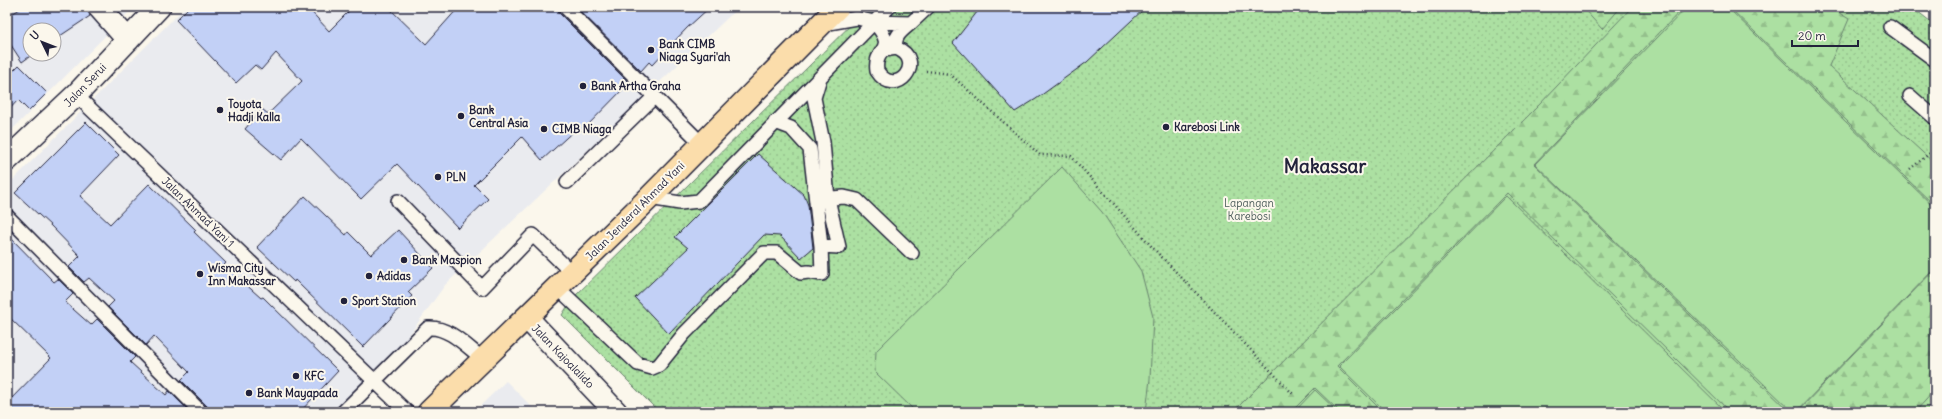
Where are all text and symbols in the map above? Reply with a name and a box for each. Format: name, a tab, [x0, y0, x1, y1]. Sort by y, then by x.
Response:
north arrow	[22, 22, 62, 62]
scale bar	[1792, 22, 1858, 48]
text: U	[27, 28, 42, 43]
text: 20 m	[1798, 28, 1826, 43]
place label: Bank CIMB Niaga Syari'ah	[659, 37, 731, 65]
marker: Bank CIMB Niaga Syari'ah	[646, 45, 656, 55]
street label: Jalan Serui	[61, 60, 109, 110]
place label: Bank Artha Graha	[591, 79, 682, 93]
marker: Bank Artha Graha	[578, 81, 588, 91]
place label: Toyota Hadji Kalla	[228, 97, 281, 124]
place label: Bank Central Asia	[469, 103, 529, 130]
marker: Toyota Hadji Kalla	[215, 105, 225, 115]
marker: Bank Central Asia	[456, 111, 466, 121]
place label: Karebosi Link	[1174, 120, 1240, 134]
place label: CIMB Niaga	[552, 122, 612, 137]
marker: Karebosi Link	[1161, 122, 1171, 132]
marker: CIMB Niaga	[539, 124, 549, 134]
district label: Makassar	[1284, 154, 1366, 178]
street label: Jalan Jenderal Ahmad Yani	[583, 159, 687, 263]
place label: PLN	[446, 170, 466, 184]
marker: PLN	[433, 172, 443, 182]
street label: Jalan Ahmad Yani 1	[159, 174, 237, 250]
park label: Lapangan Karebosi	[1224, 196, 1274, 223]
place label: Bank Maspion	[412, 253, 482, 268]
marker: Bank Maspion	[399, 255, 409, 265]
place label: Wisma City Inn Makassar	[208, 261, 276, 288]
marker: Wisma City Inn Makassar	[195, 269, 205, 279]
place label: Adidas	[377, 269, 411, 283]
marker: Adidas	[364, 271, 374, 281]
place label: Sport Station	[352, 294, 417, 309]
marker: Sport Station	[339, 296, 349, 306]
street label: Jalan Kajoalalido	[529, 321, 597, 391]
place label: KFC	[304, 369, 325, 383]
marker: KFC	[291, 371, 301, 381]
place label: Bank Mayapada	[257, 386, 339, 401]
marker: Bank Mayapada	[244, 388, 254, 398]

